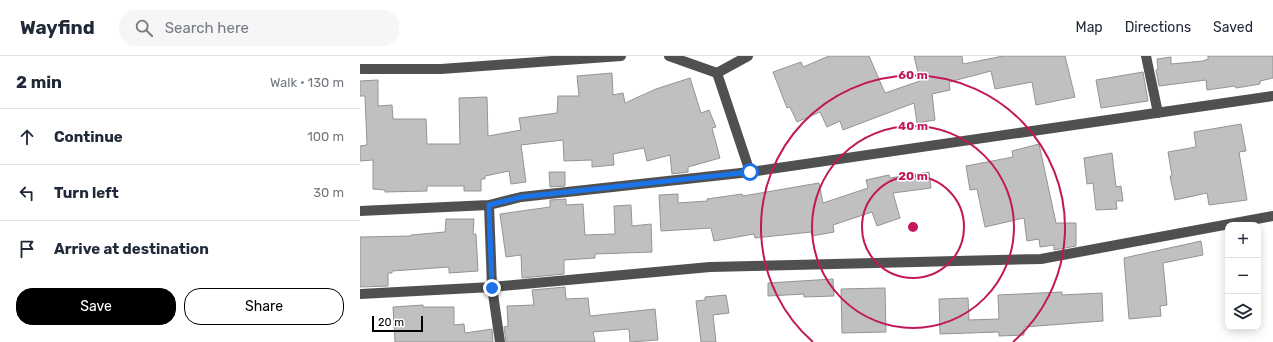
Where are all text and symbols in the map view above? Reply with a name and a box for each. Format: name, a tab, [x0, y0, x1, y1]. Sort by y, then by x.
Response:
search box	[119, 10, 399, 46]
text: Wayfind	[20, 16, 95, 39]
icon: search	[133, 17, 155, 39]
text: Search here	[165, 19, 249, 37]
text: Map	[1076, 19, 1103, 36]
text: Directions	[1125, 19, 1191, 36]
text: Saved	[1213, 19, 1253, 36]
text: 60 m	[898, 68, 928, 82]
text: 2 min	[16, 72, 62, 92]
text: Walk · 130 m	[270, 75, 344, 90]
text: 40 m	[898, 119, 928, 133]
icon: ahead	[16, 126, 38, 148]
text: Continue	[54, 128, 123, 146]
text: 100 m	[307, 129, 344, 144]
route start	[741, 163, 759, 181]
text: 20 m	[898, 169, 928, 183]
icon: left	[16, 182, 38, 204]
text: Turn left	[54, 184, 119, 202]
text: 30 m	[313, 185, 344, 200]
centre of rings	[906, 220, 920, 234]
map controls	[1225, 222, 1261, 330]
button: +	[1225, 222, 1261, 258]
icon: arrive	[16, 238, 38, 260]
text: Arrive at destination	[54, 240, 209, 258]
button: −	[1225, 258, 1261, 294]
route end	[483, 279, 501, 297]
button: Save	[16, 288, 176, 325]
button: Share	[184, 288, 344, 325]
button: layers	[1225, 294, 1261, 330]
scale bar	[372, 314, 423, 333]
text: 20 m	[378, 316, 404, 329]

